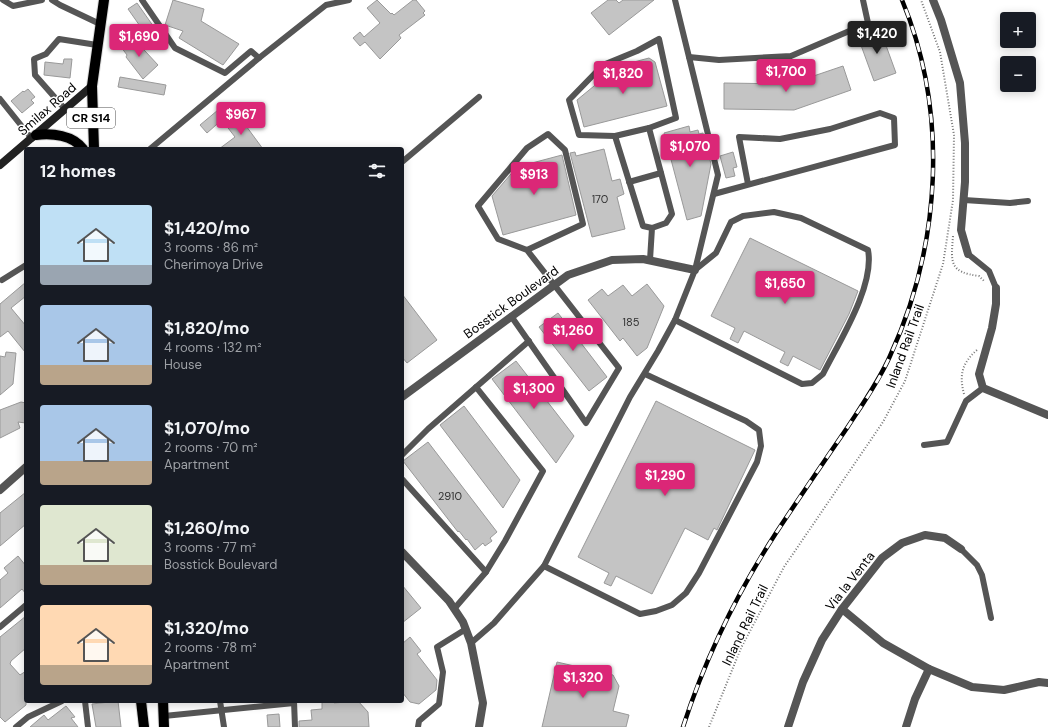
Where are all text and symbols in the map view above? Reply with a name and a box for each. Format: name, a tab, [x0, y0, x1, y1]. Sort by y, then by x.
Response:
map controls	[1000, 12, 1036, 92]
button: +	[1000, 12, 1036, 48]
pin: $1,420	[844, 21, 910, 55]
pin: $1,690	[106, 24, 172, 58]
text: $1,420	[857, 25, 897, 42]
text: $1,690	[118, 28, 160, 45]
button: −	[1000, 56, 1036, 92]
pin: $1,700	[753, 59, 819, 93]
pin: $1,820	[590, 61, 656, 95]
text: $1,700	[766, 63, 807, 80]
text: $1,820	[603, 65, 643, 82]
street label: Smilax Road	[14, 79, 80, 139]
pin: $967	[217, 102, 265, 136]
text: $967	[225, 106, 257, 123]
road number: CR S14	[67, 108, 115, 128]
pin: $1,070	[657, 134, 723, 168]
text: $1,070	[670, 138, 710, 155]
text: 12 homes	[40, 160, 116, 182]
icon: filters	[366, 160, 388, 182]
pin: $913	[510, 162, 558, 196]
text: $913	[520, 166, 548, 183]
house number: 170	[592, 192, 608, 206]
text: $1,420/mo	[164, 217, 250, 239]
icon: home	[72, 221, 120, 269]
text: 3 rooms · 86 m²	[164, 239, 258, 256]
text: Cherimoya Drive	[164, 256, 263, 273]
street label: Bosstick Boulevard	[460, 262, 562, 342]
pin: $1,650	[752, 271, 818, 305]
text: $1,650	[764, 275, 806, 292]
street label: Inland Rail Trail	[882, 302, 928, 390]
house number: 185	[623, 315, 640, 329]
text: $1,820/mo	[164, 317, 250, 339]
pin: $1,260	[540, 318, 606, 352]
icon: home	[72, 321, 120, 369]
text: $1,260	[553, 322, 593, 339]
text: 4 rooms · 132 m²	[164, 339, 262, 356]
text: House	[164, 356, 202, 373]
pin: $1,300	[501, 376, 567, 410]
text: $1,300	[513, 380, 555, 397]
text: $1,070/mo	[164, 417, 250, 439]
icon: home	[72, 421, 120, 469]
text: 2 rooms · 70 m²	[164, 439, 258, 456]
text: Apartment	[164, 456, 229, 473]
pin: $1,290	[632, 463, 698, 497]
text: $1,290	[645, 467, 685, 484]
house number: 2910	[438, 489, 462, 503]
text: $1,260/mo	[164, 517, 250, 539]
icon: home	[72, 521, 120, 569]
text: 3 rooms · 77 m²	[164, 539, 256, 556]
street label: Via la Venta	[822, 548, 878, 614]
text: Bosstick Boulevard	[164, 556, 277, 573]
street label: Inland Rail Trail	[718, 582, 772, 668]
text: $1,320/mo	[164, 617, 249, 639]
icon: home	[72, 621, 120, 669]
text: 2 rooms · 78 m²	[164, 639, 256, 656]
text: Apartment	[164, 656, 229, 673]
pin: $1,320	[550, 665, 616, 699]
text: $1,320	[563, 669, 603, 686]

